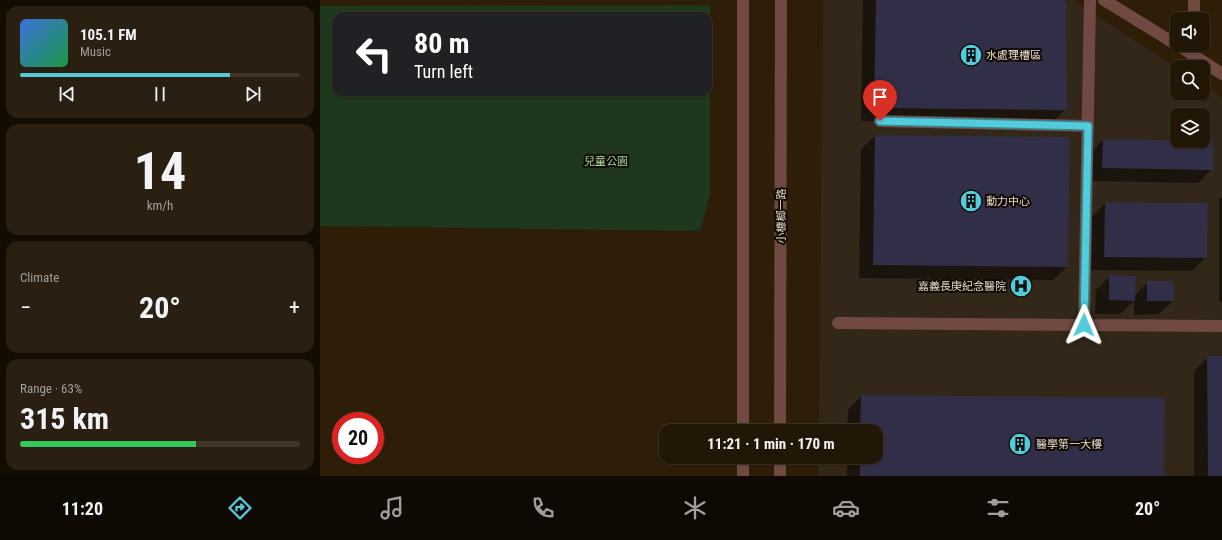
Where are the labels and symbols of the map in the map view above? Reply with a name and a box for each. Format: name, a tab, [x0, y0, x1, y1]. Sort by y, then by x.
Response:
building icon: 水處理槽區	[958, 42, 984, 68]
place label: 水處理槽區	[986, 49, 1041, 62]
pin	[863, 80, 897, 121]
park label: 兒童公園	[584, 155, 628, 168]
building icon: 動力中心	[958, 188, 984, 214]
street label: 小槺榔一路	[775, 189, 788, 244]
place label: 動力中心	[986, 195, 1030, 208]
hospital icon: 嘉義長庚紀念醫院	[1008, 273, 1034, 299]
place label: 嘉義長庚紀念醫院	[918, 280, 1006, 293]
position arrow	[1063, 304, 1105, 346]
speed limit sign: 20	[332, 412, 384, 464]
building icon: 醫學第一大樓	[1007, 431, 1033, 457]
place label: 醫學第一大樓	[1036, 438, 1102, 451]

